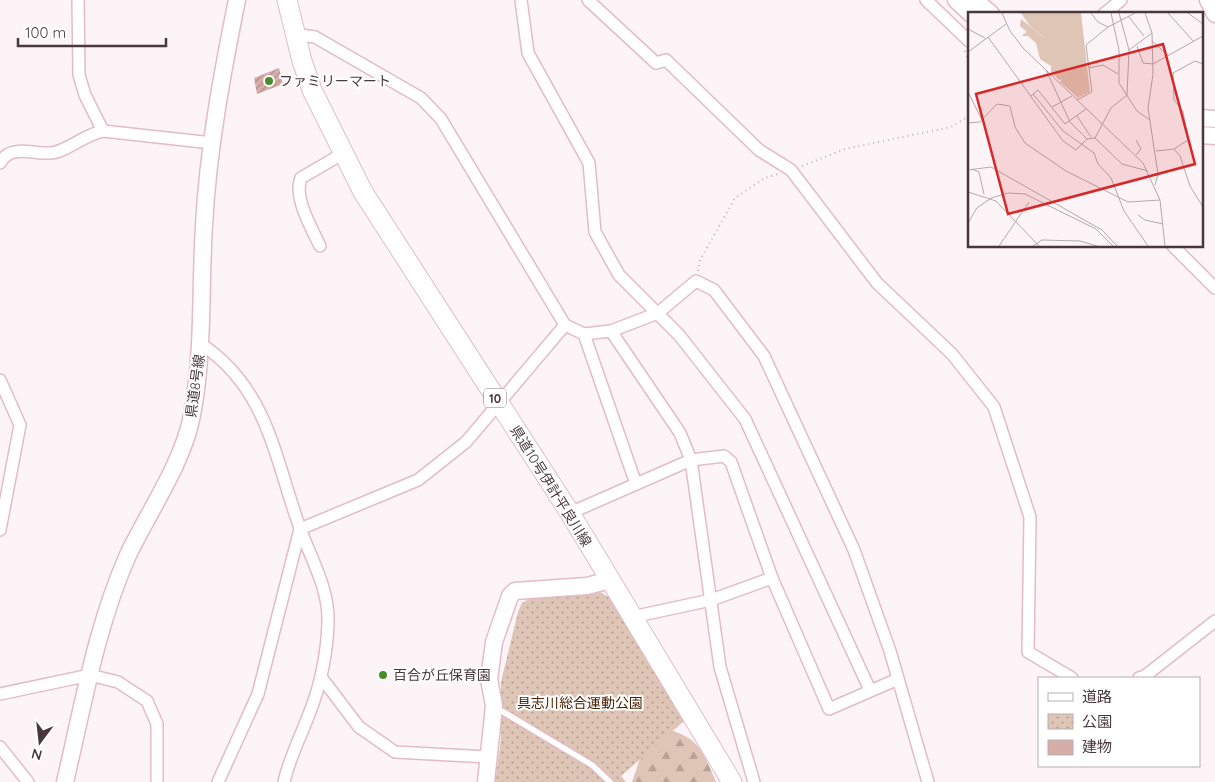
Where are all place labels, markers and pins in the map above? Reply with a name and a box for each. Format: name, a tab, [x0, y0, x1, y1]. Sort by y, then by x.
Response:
place label: ファミリーマート	[279, 72, 391, 90]
marker: ファミリーマート	[263, 75, 275, 87]
place label: 百合が丘保育園	[393, 666, 491, 684]
marker: 百合が丘保育園	[377, 669, 389, 681]

